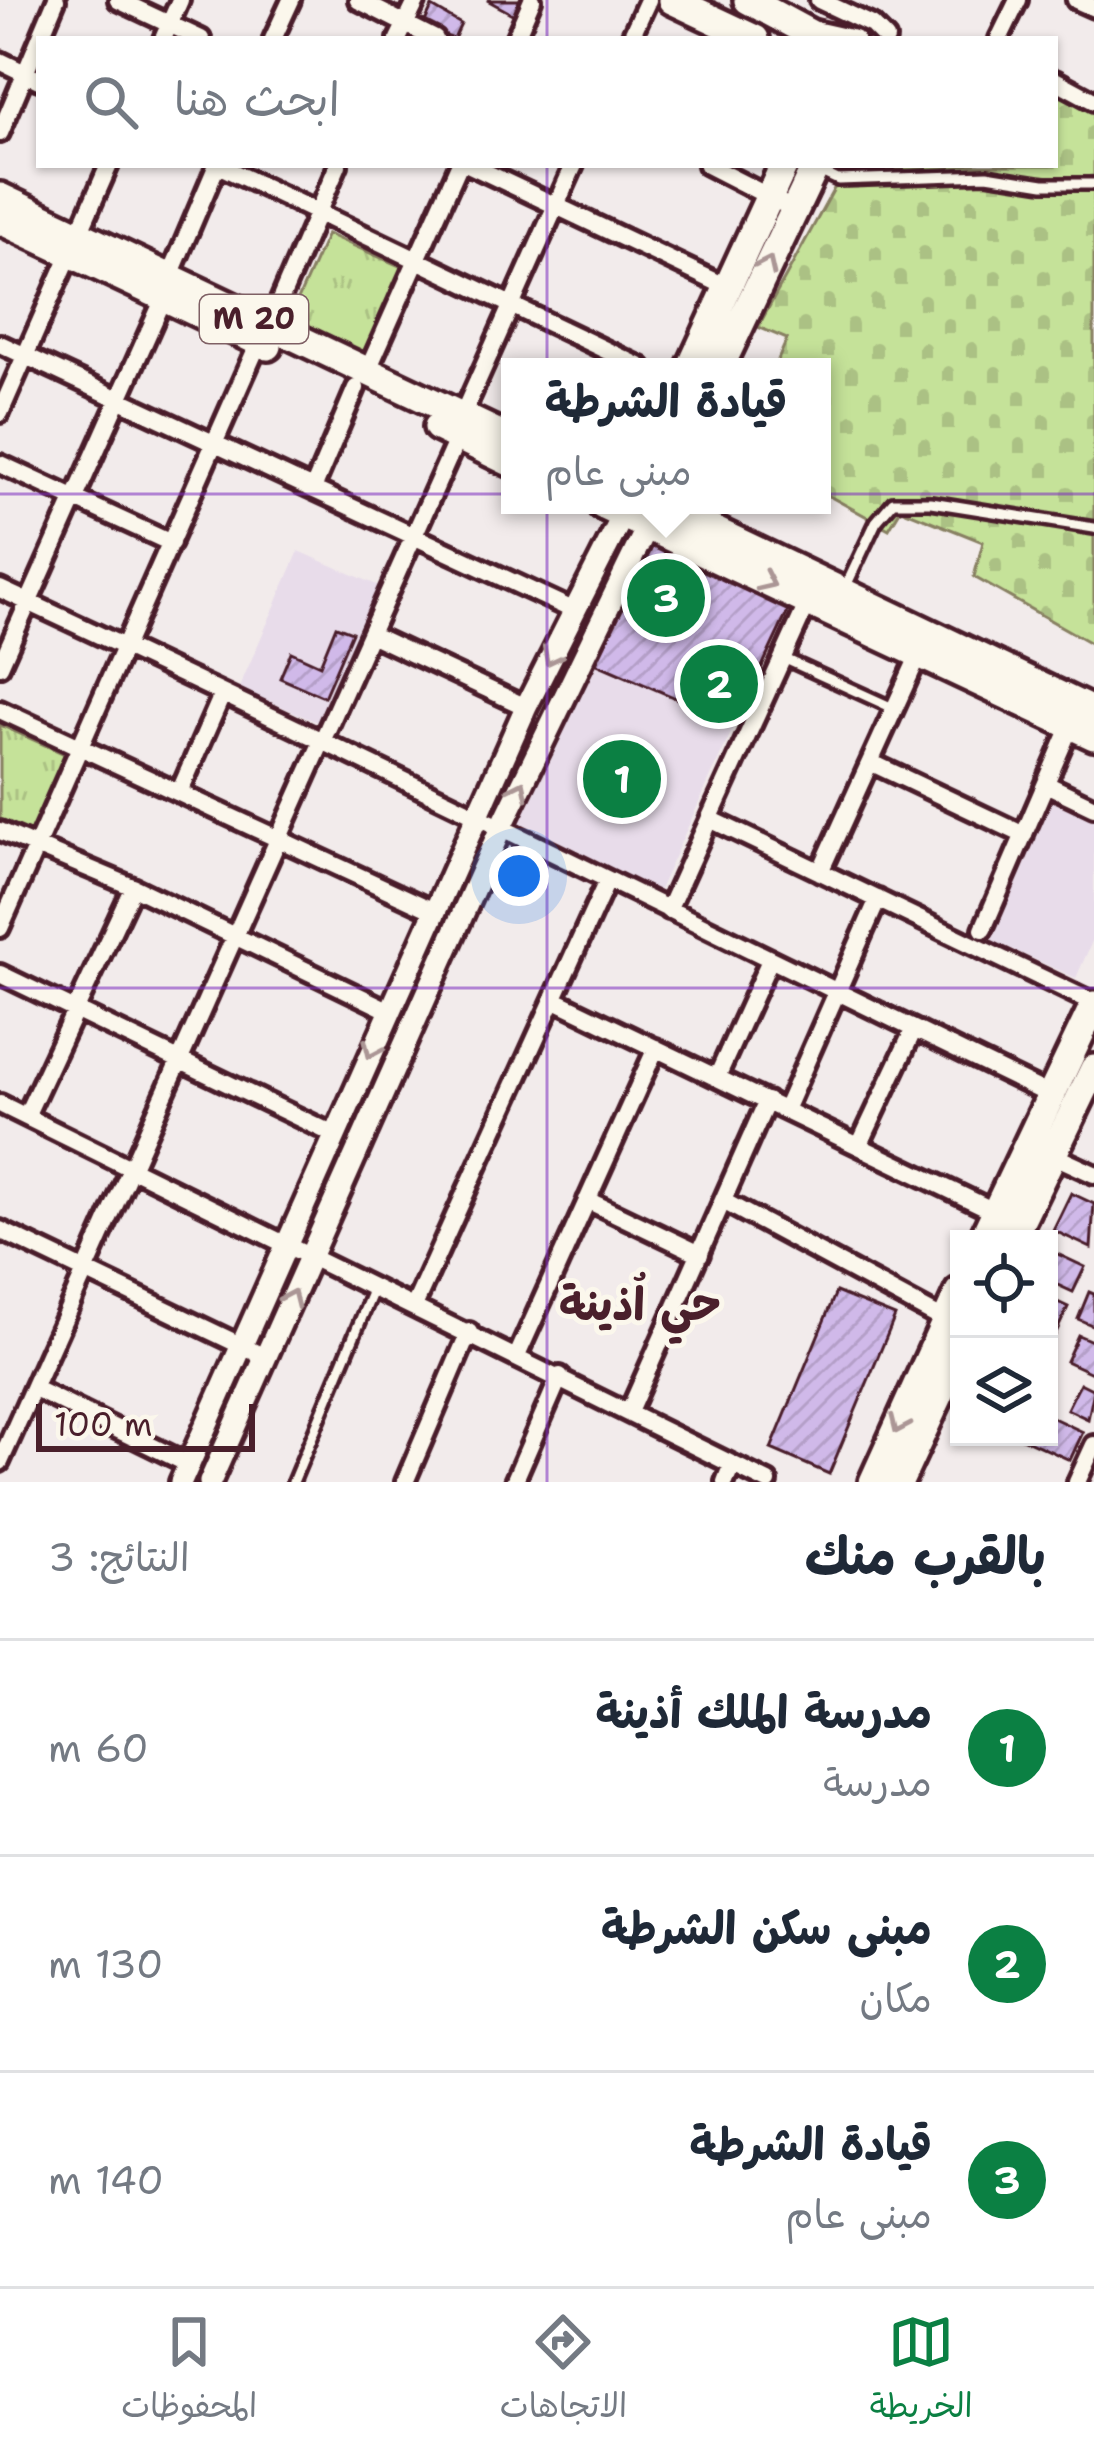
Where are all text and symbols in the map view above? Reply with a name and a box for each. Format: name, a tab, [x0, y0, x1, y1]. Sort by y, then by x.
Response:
search box	[36, 36, 1058, 168]
icon: search	[78, 69, 144, 135]
text: ابحث هنا	[174, 69, 340, 129]
one-way arrow	[753, 256, 776, 277]
road number: M 20	[200, 295, 308, 343]
popup	[501, 358, 831, 514]
text: قيادة الشرطة	[545, 371, 787, 431]
text: مبنى عام	[545, 445, 692, 497]
pin: 3	[627, 553, 705, 643]
one-way arrow	[755, 568, 776, 591]
pin: 2	[680, 639, 758, 729]
one-way arrow	[542, 645, 566, 666]
pin: 1	[583, 734, 661, 824]
one-way arrow	[505, 780, 529, 801]
your location	[489, 846, 549, 906]
one-way arrow	[363, 1038, 387, 1059]
map controls	[950, 1230, 1058, 1446]
button: locate	[950, 1230, 1058, 1338]
district label: حي اُذينة	[559, 1271, 721, 1345]
one-way arrow	[277, 1289, 301, 1310]
button: layers	[950, 1338, 1058, 1446]
scale bar	[36, 1398, 255, 1451]
text: 100 m	[54, 1402, 153, 1447]
one-way arrow	[889, 1413, 913, 1435]
text: بالقرب منك	[805, 1522, 1046, 1590]
text: النتائج: 3	[48, 1531, 190, 1583]
text: مدرسة الملك أذينة	[596, 1682, 932, 1742]
text: 60 m	[48, 1722, 149, 1774]
text: 1	[998, 1722, 1016, 1774]
text: مدرسة	[823, 1756, 932, 1808]
text: مبنى سكن الشرطة	[601, 1898, 932, 1958]
text: 130 m	[48, 1938, 163, 1990]
text: 2	[993, 1938, 1021, 1990]
text: مكان	[860, 1972, 932, 2024]
text: قيادة الشرطة	[689, 2114, 932, 2174]
text: 140 m	[48, 2154, 164, 2206]
text: 3	[993, 2154, 1021, 2206]
text: مبنى عام	[785, 2188, 932, 2240]
tab: المحفوظات	[121, 2309, 257, 2435]
tab: الاتجاهات	[500, 2309, 627, 2435]
tab: الخريطة	[870, 2309, 973, 2435]

